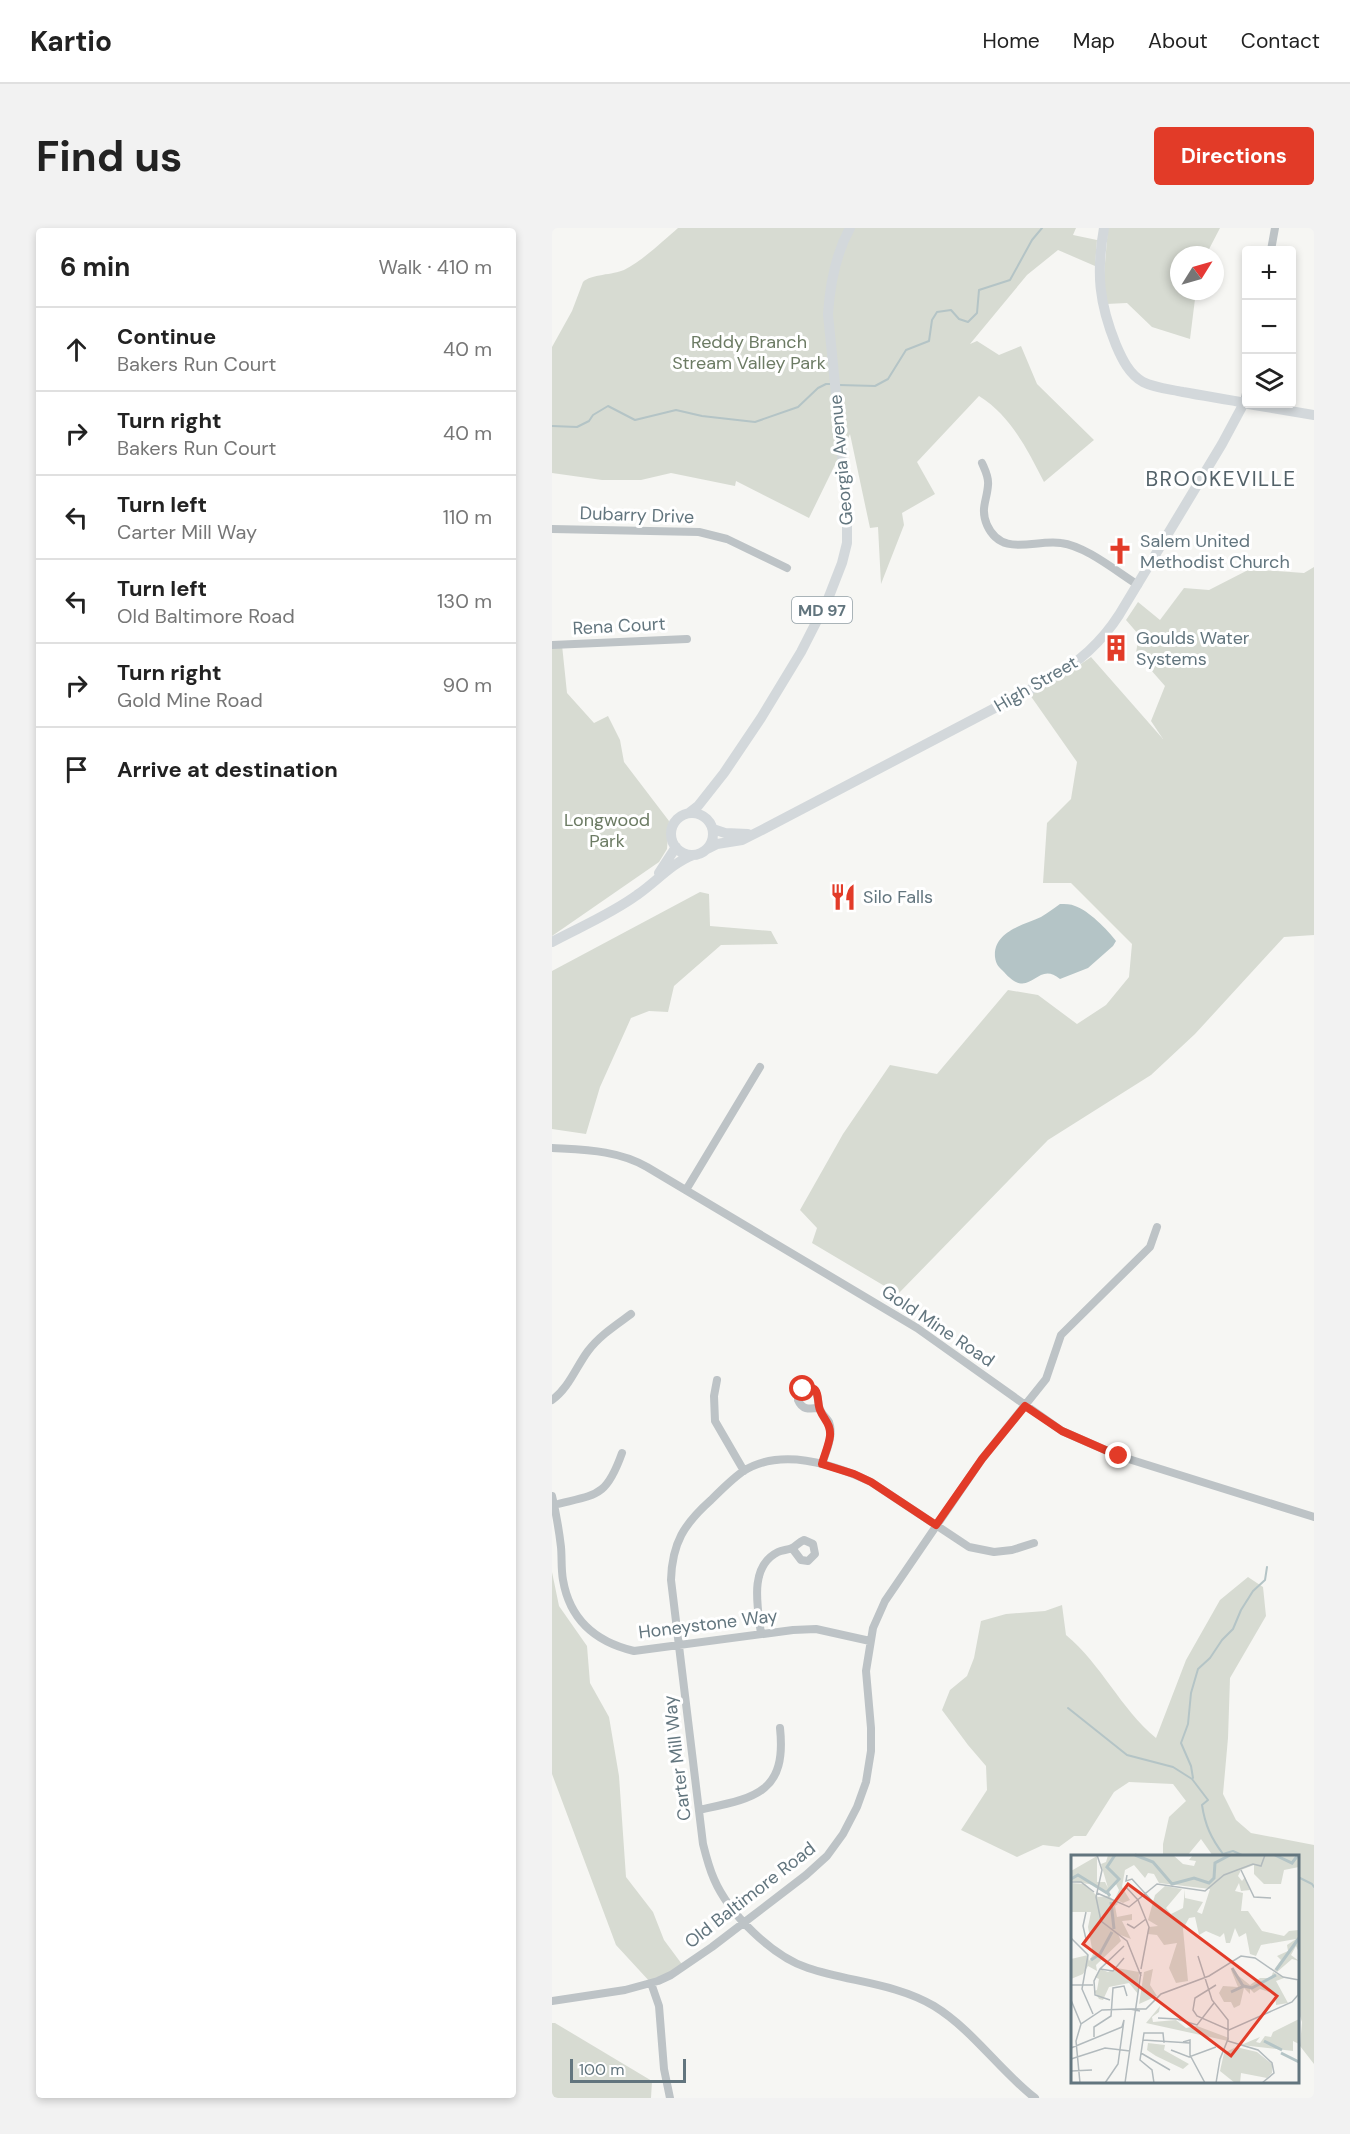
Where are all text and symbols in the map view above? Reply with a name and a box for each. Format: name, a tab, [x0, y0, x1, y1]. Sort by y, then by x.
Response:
text: Kartio	[30, 23, 112, 60]
text: Home	[982, 27, 1040, 55]
text: Map	[1073, 27, 1115, 55]
text: About	[1148, 27, 1208, 55]
text: Contact	[1241, 27, 1320, 55]
button: Directions	[1154, 127, 1314, 185]
text: Find us	[36, 129, 182, 184]
north arrow	[1170, 246, 1224, 300]
map controls	[1242, 246, 1296, 408]
button: +	[1242, 246, 1296, 300]
text: 6 min	[60, 250, 130, 284]
text: Walk · 410 m	[378, 254, 492, 280]
button: −	[1242, 300, 1296, 354]
text: Continue	[117, 322, 216, 351]
park label: Reddy Branch Stream Valley Park	[672, 330, 826, 375]
icon: ahead	[60, 333, 93, 366]
text: 40 m	[443, 336, 492, 362]
text: Bakers Run Court	[117, 351, 276, 377]
button: layers	[1242, 354, 1296, 408]
street label: Georgia Avenue	[823, 394, 859, 526]
text: Turn right	[117, 406, 222, 435]
icon: right	[60, 417, 93, 450]
text: 40 m	[443, 420, 492, 446]
text: Bakers Run Court	[117, 435, 276, 461]
district label: BROOKEVILLE	[1145, 465, 1297, 493]
text: Turn left	[117, 490, 207, 519]
icon: left	[60, 501, 93, 534]
street label: Dubarry Drive	[579, 501, 695, 529]
text: 110 m	[443, 504, 492, 530]
text: Carter Mill Way	[117, 519, 257, 545]
place label: Salem United Methodist Church	[1140, 529, 1290, 574]
church icon: Salem United Methodist Church	[1105, 536, 1135, 566]
text: Turn left	[117, 574, 207, 603]
icon: left	[60, 585, 93, 618]
text: 130 m	[437, 588, 492, 614]
road number: MD 97	[792, 597, 852, 623]
text: Old Baltimore Road	[117, 603, 295, 629]
street label: Rena Court	[572, 612, 666, 640]
place label: Goulds Water Systems	[1136, 626, 1250, 671]
building icon: Goulds Water Systems	[1101, 633, 1131, 663]
street label: High Street	[990, 650, 1082, 718]
text: Turn right	[117, 658, 222, 687]
icon: right	[60, 669, 93, 702]
text: 90 m	[443, 672, 492, 698]
text: Gold Mine Road	[117, 687, 263, 713]
icon: arrive	[60, 753, 93, 786]
text: Arrive at destination	[117, 755, 338, 784]
park label: Longwood Park	[564, 808, 650, 853]
restaurant icon: Silo Falls	[828, 882, 858, 912]
place label: Silo Falls	[863, 885, 933, 909]
street label: Gold Mine Road	[877, 1279, 999, 1373]
route start	[789, 1375, 815, 1401]
route end	[1105, 1442, 1131, 1468]
street label: Honeystone Way	[637, 1604, 779, 1644]
street label: Carter Mill Way	[657, 1694, 697, 1822]
street label: Old Baltimore Road	[680, 1836, 820, 1954]
inset map	[1071, 1855, 1299, 2083]
scale bar	[570, 2056, 686, 2084]
text: 100 m	[579, 2059, 624, 2080]

